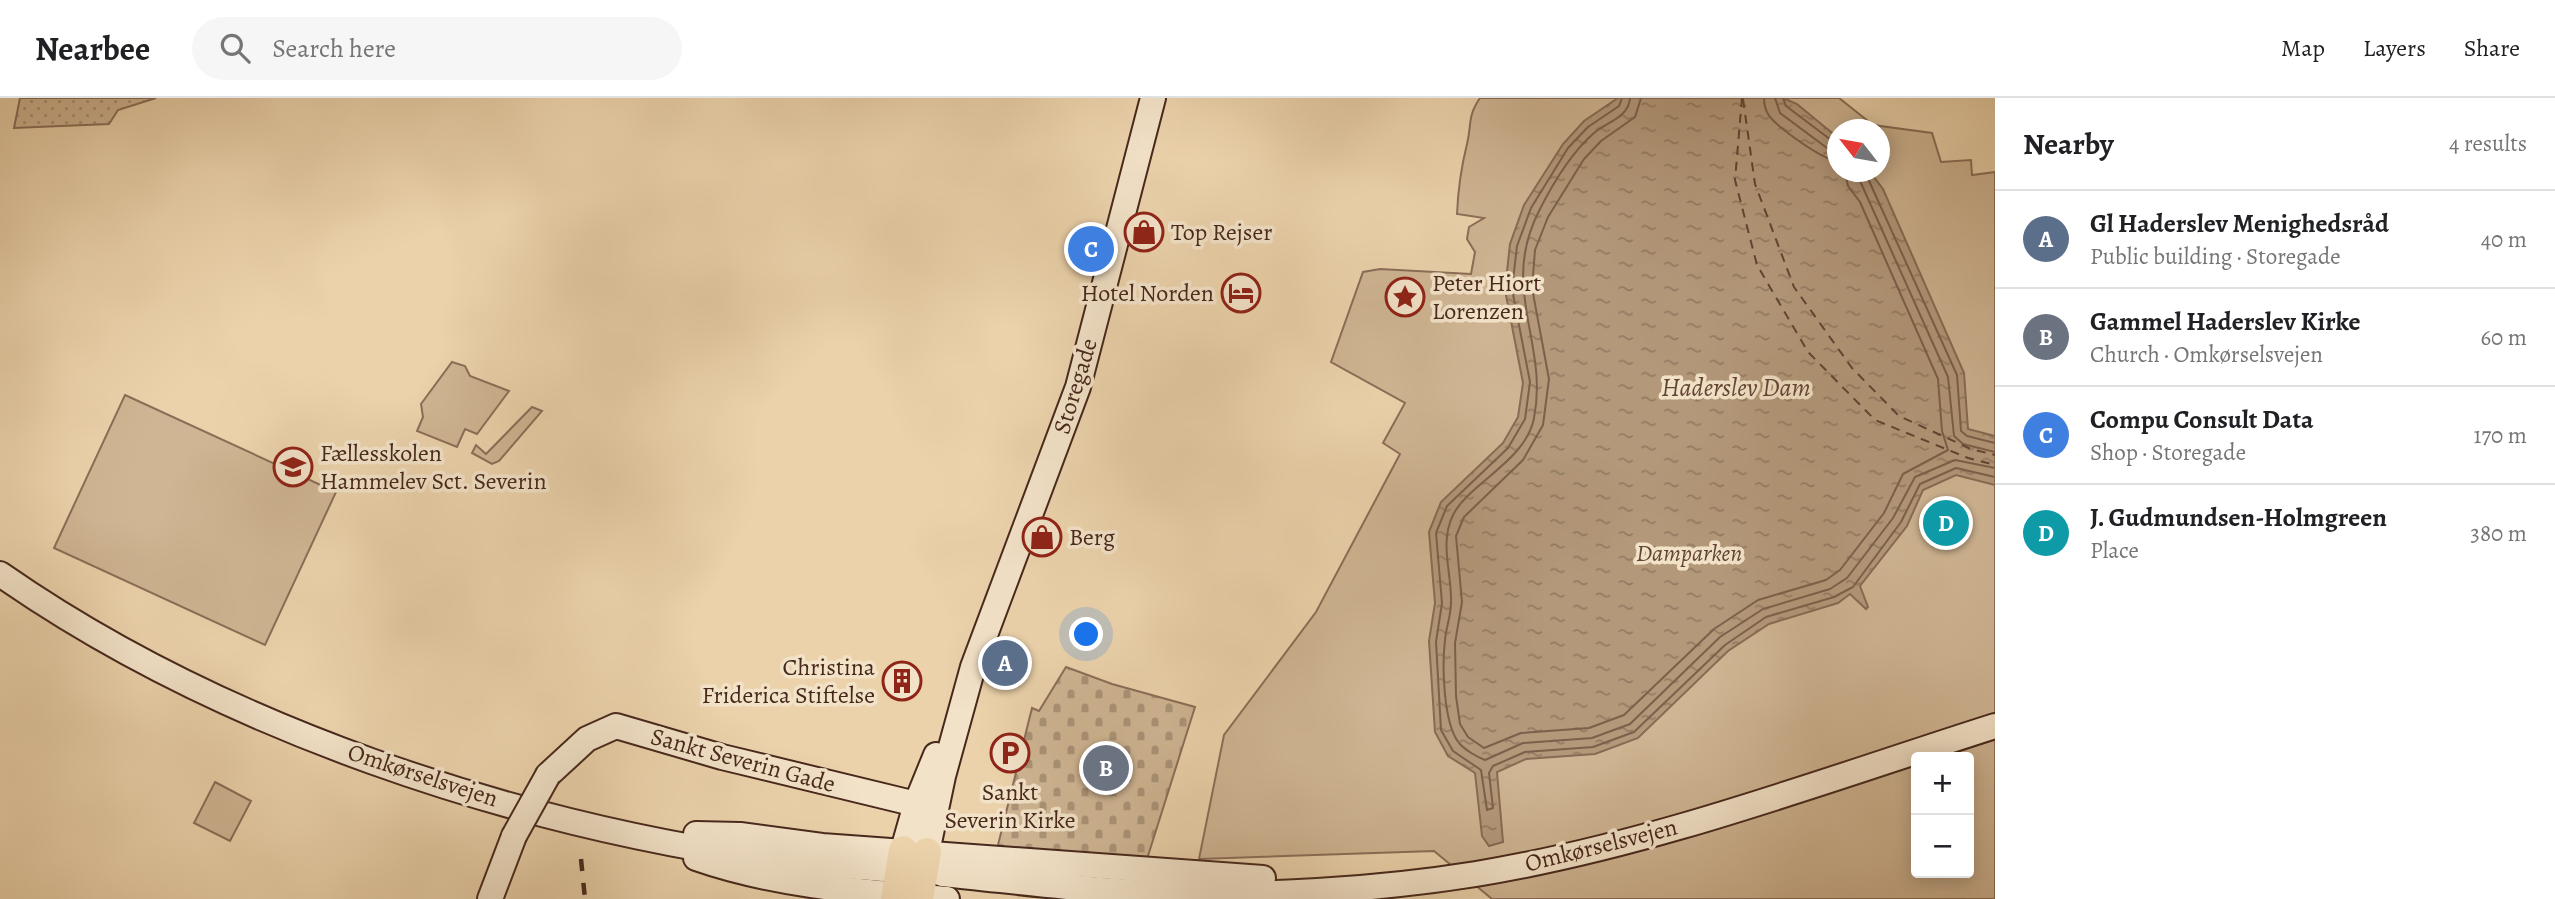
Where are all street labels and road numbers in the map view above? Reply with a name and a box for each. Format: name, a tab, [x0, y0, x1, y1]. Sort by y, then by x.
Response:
street label: Storegade	[1045, 334, 1105, 438]
street label: Sankt Severin Gade	[647, 720, 839, 800]
street label: Omkørselsvejen	[344, 736, 502, 814]
street label: Omkørselsvejen	[1521, 811, 1681, 879]

